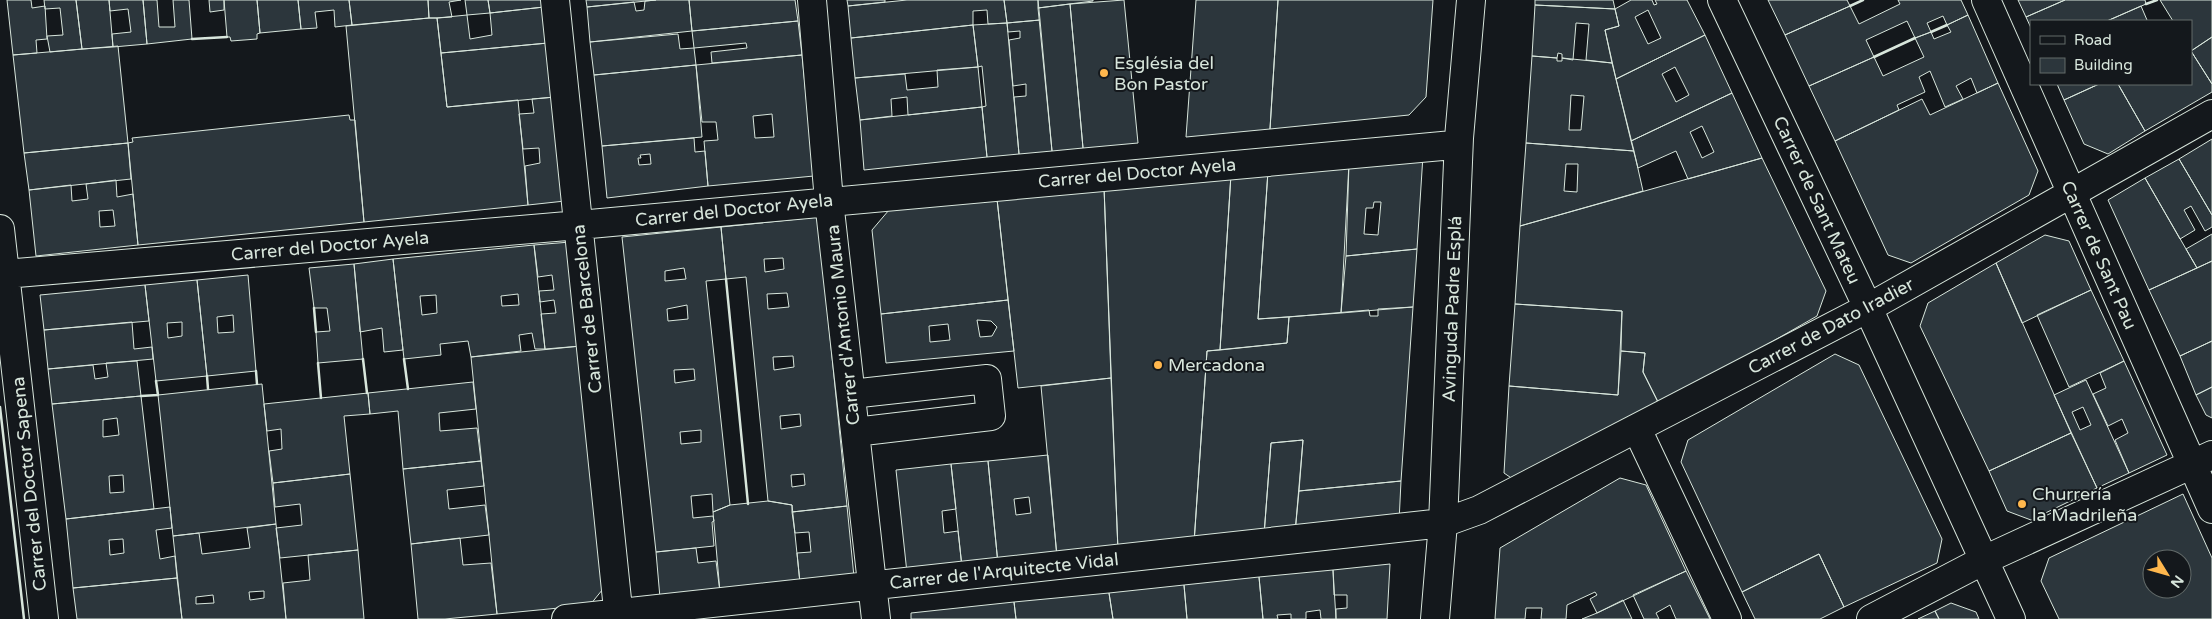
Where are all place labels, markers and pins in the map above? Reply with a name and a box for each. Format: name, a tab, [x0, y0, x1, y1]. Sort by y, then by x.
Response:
place label: Església del Bon Pastor	[1114, 52, 1214, 95]
marker: Església del Bon Pastor	[1098, 67, 1110, 79]
place label: Mercadona	[1168, 354, 1265, 376]
marker: Mercadona	[1152, 359, 1164, 371]
place label: Churrería la Madrileña	[2032, 483, 2137, 526]
marker: Churrería la Madrileña	[2016, 498, 2028, 510]

